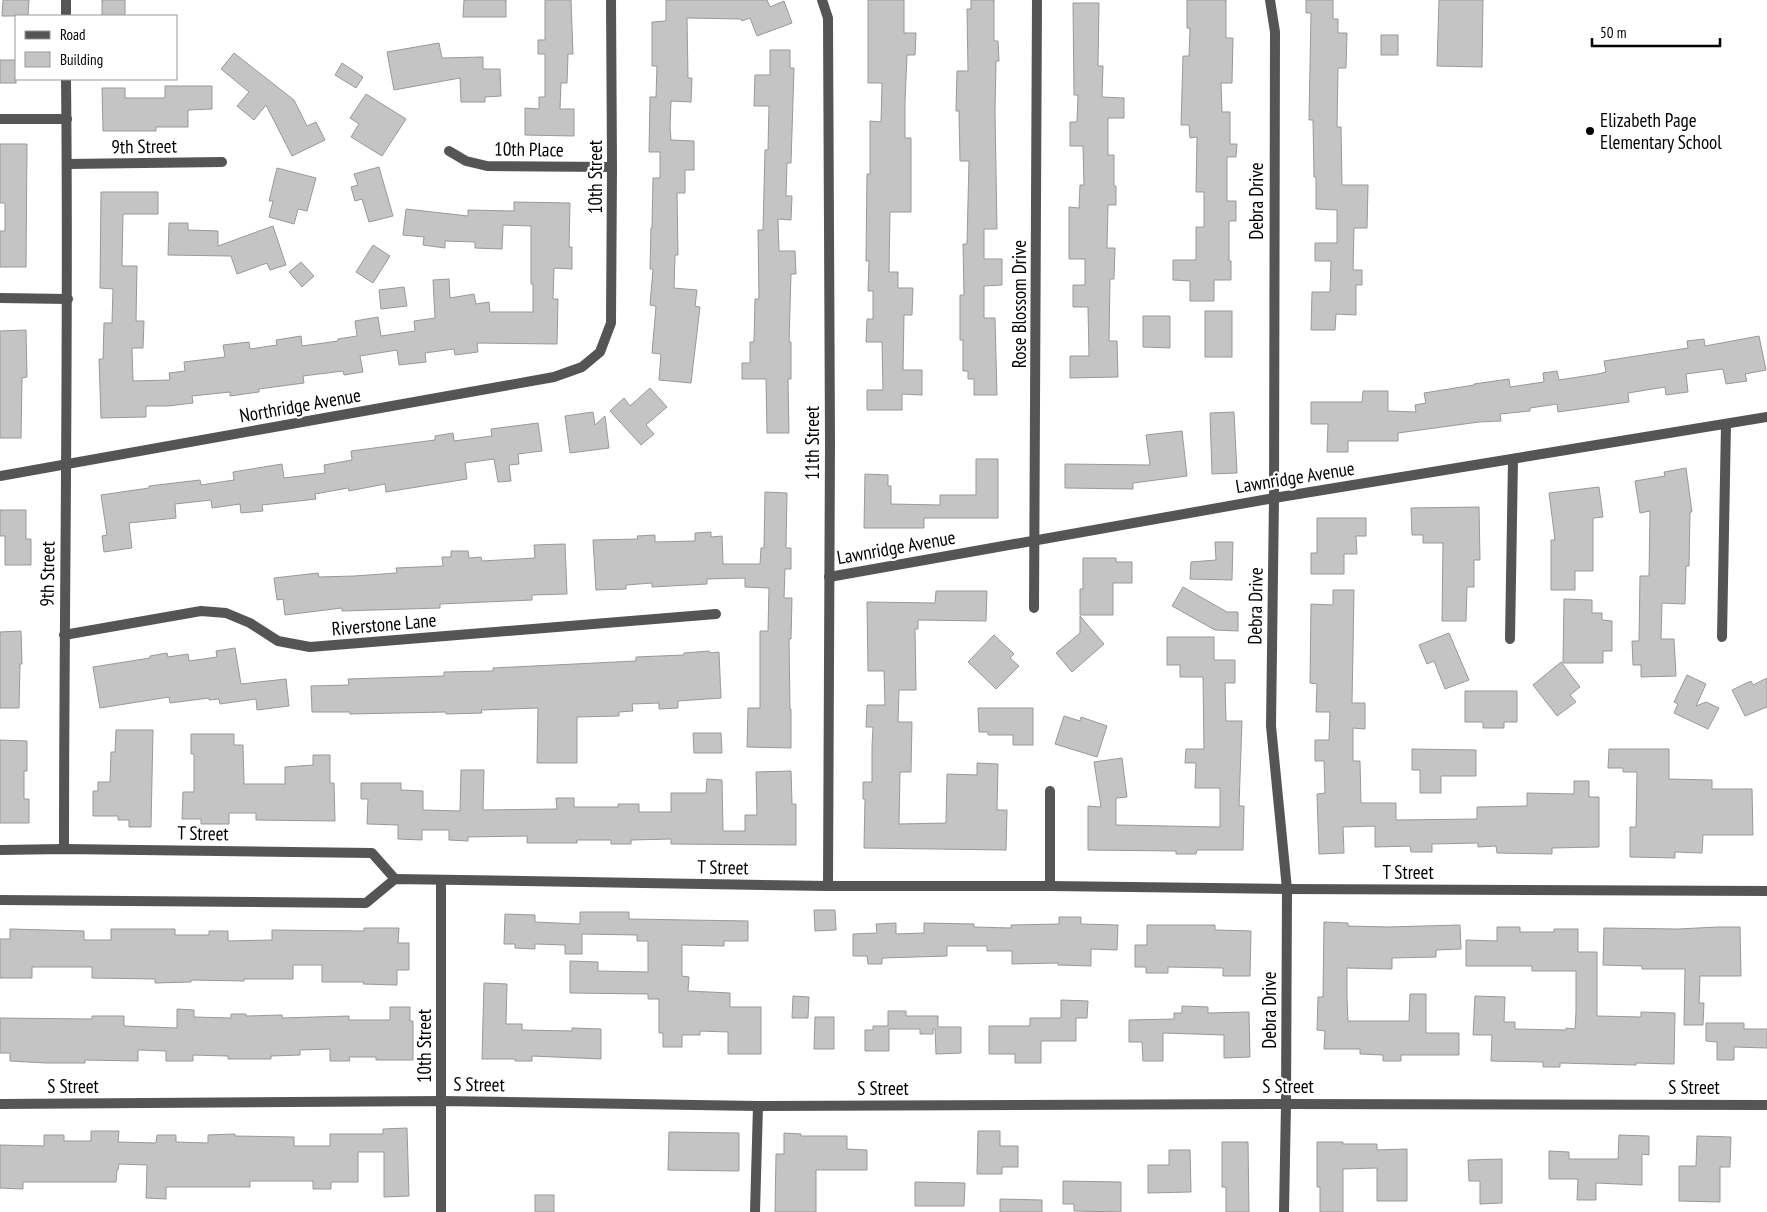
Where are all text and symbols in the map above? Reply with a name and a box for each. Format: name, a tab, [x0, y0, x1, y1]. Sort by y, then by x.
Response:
legend	[15, 15, 178, 80]
scale bar	[1592, 15, 1720, 47]
text: 50 m	[1600, 23, 1626, 42]
text: Road	[60, 25, 86, 44]
text: Building	[60, 50, 103, 69]
place label: Elizabeth Page Elementary School	[1600, 108, 1722, 154]
marker: Elizabeth Page Elementary School	[1584, 125, 1596, 137]
street label: 9th Street	[111, 133, 178, 159]
street label: 10th Place	[494, 136, 564, 162]
street label: 10th Street	[583, 139, 607, 214]
street label: Debra Drive	[1244, 162, 1268, 240]
street label: Rose Blossom Drive	[1007, 240, 1031, 368]
street label: Northridge Avenue	[237, 382, 363, 427]
street label: 11th Street	[800, 405, 824, 480]
street label: Lawnridge Avenue	[1234, 456, 1356, 498]
street label: Lawnridge Avenue	[835, 525, 957, 569]
street label: 9th Street	[34, 540, 60, 607]
street label: Debra Drive	[1242, 567, 1268, 645]
street label: Riverstone Lane	[331, 607, 437, 641]
street label: T Street	[177, 821, 230, 845]
street label: T Street	[697, 855, 750, 879]
street label: T Street	[1382, 860, 1434, 884]
street label: Debra Drive	[1257, 971, 1281, 1049]
street label: 10th Street	[412, 1008, 436, 1083]
street label: S Street	[453, 1072, 506, 1096]
street label: S Street	[47, 1074, 100, 1098]
street label: S Street	[1262, 1074, 1315, 1098]
street label: S Street	[1668, 1075, 1721, 1099]
street label: S Street	[857, 1076, 910, 1100]

